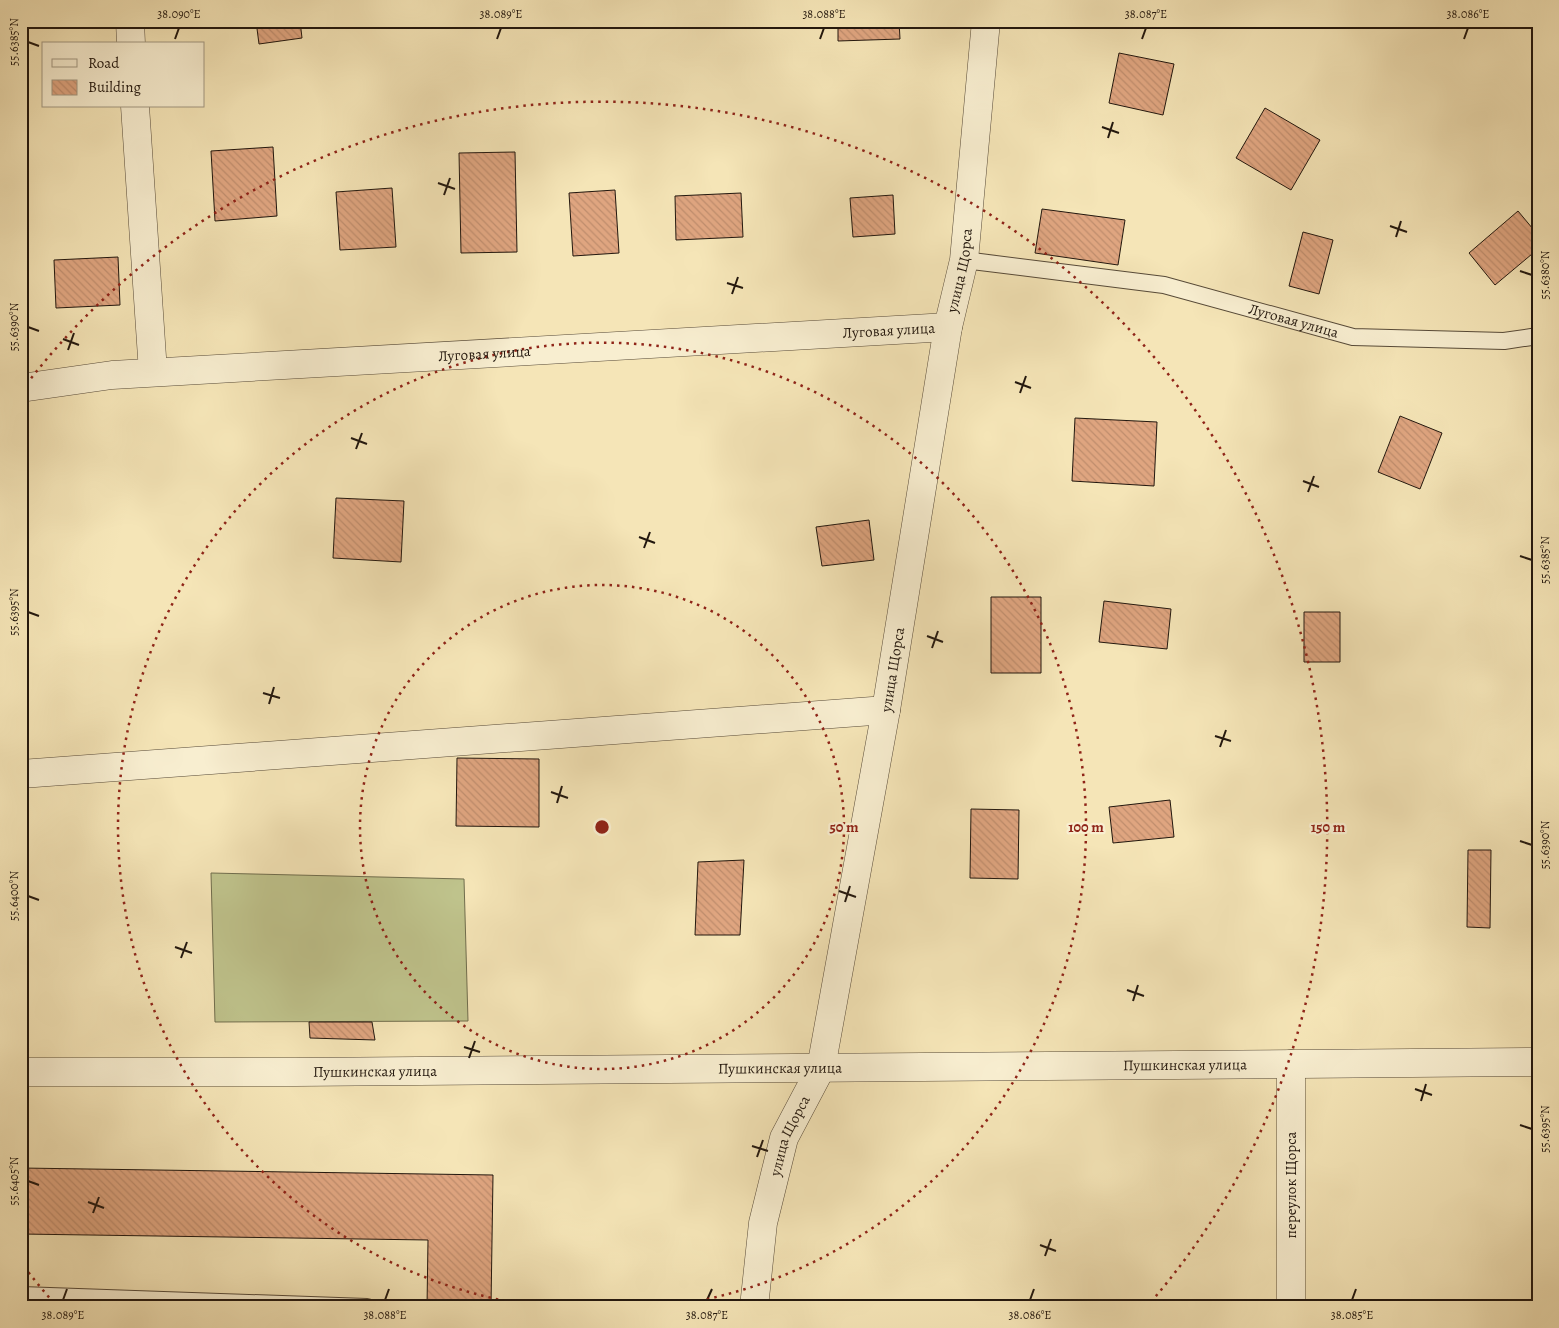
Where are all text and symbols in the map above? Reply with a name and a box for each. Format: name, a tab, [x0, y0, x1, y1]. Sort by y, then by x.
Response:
text: 38.090°E	[157, 6, 201, 22]
text: 38.089°E	[480, 6, 522, 22]
text: 38.088°E	[802, 6, 846, 22]
text: 38.087°E	[1125, 6, 1167, 22]
text: 38.086°E	[1447, 6, 1489, 22]
text: 55.6385°N	[6, 18, 22, 66]
legend	[42, 42, 205, 108]
text: Road	[88, 53, 120, 73]
text: Building	[88, 77, 141, 97]
street label: улица Щорса	[942, 227, 977, 316]
text: 55.6380°N	[1537, 250, 1553, 299]
street label: Луговая улица	[1246, 299, 1341, 343]
text: 55.6390°N	[6, 302, 22, 351]
street label: Луговая улица	[842, 318, 936, 343]
street label: Луговая улица	[438, 341, 531, 366]
text: 55.6385°N	[1537, 536, 1553, 584]
text: 55.6395°N	[6, 588, 22, 636]
street label: улица Щорса	[876, 626, 909, 714]
text: 50 m	[829, 817, 859, 837]
text: 100 m	[1068, 817, 1104, 837]
text: 150 m	[1311, 817, 1346, 837]
centre of rings	[593, 818, 611, 836]
text: 55.6390°N	[1537, 820, 1553, 869]
text: 55.6400°N	[6, 871, 22, 921]
street label: Пушкинская улица	[1123, 1054, 1247, 1075]
street label: Пушкинская улица	[718, 1058, 842, 1079]
street label: Пушкинская улица	[313, 1061, 437, 1082]
street label: улица Щорса	[765, 1092, 815, 1179]
text: 55.6395°N	[1537, 1105, 1553, 1153]
street label: переулок Щорса	[1281, 1131, 1301, 1238]
text: 55.6405°N	[6, 1156, 22, 1205]
text: 38.089°E	[42, 1307, 84, 1323]
text: 38.088°E	[363, 1307, 407, 1323]
text: 38.087°E	[686, 1307, 728, 1323]
text: 38.086°E	[1009, 1307, 1051, 1323]
text: 38.085°E	[1331, 1307, 1373, 1323]

